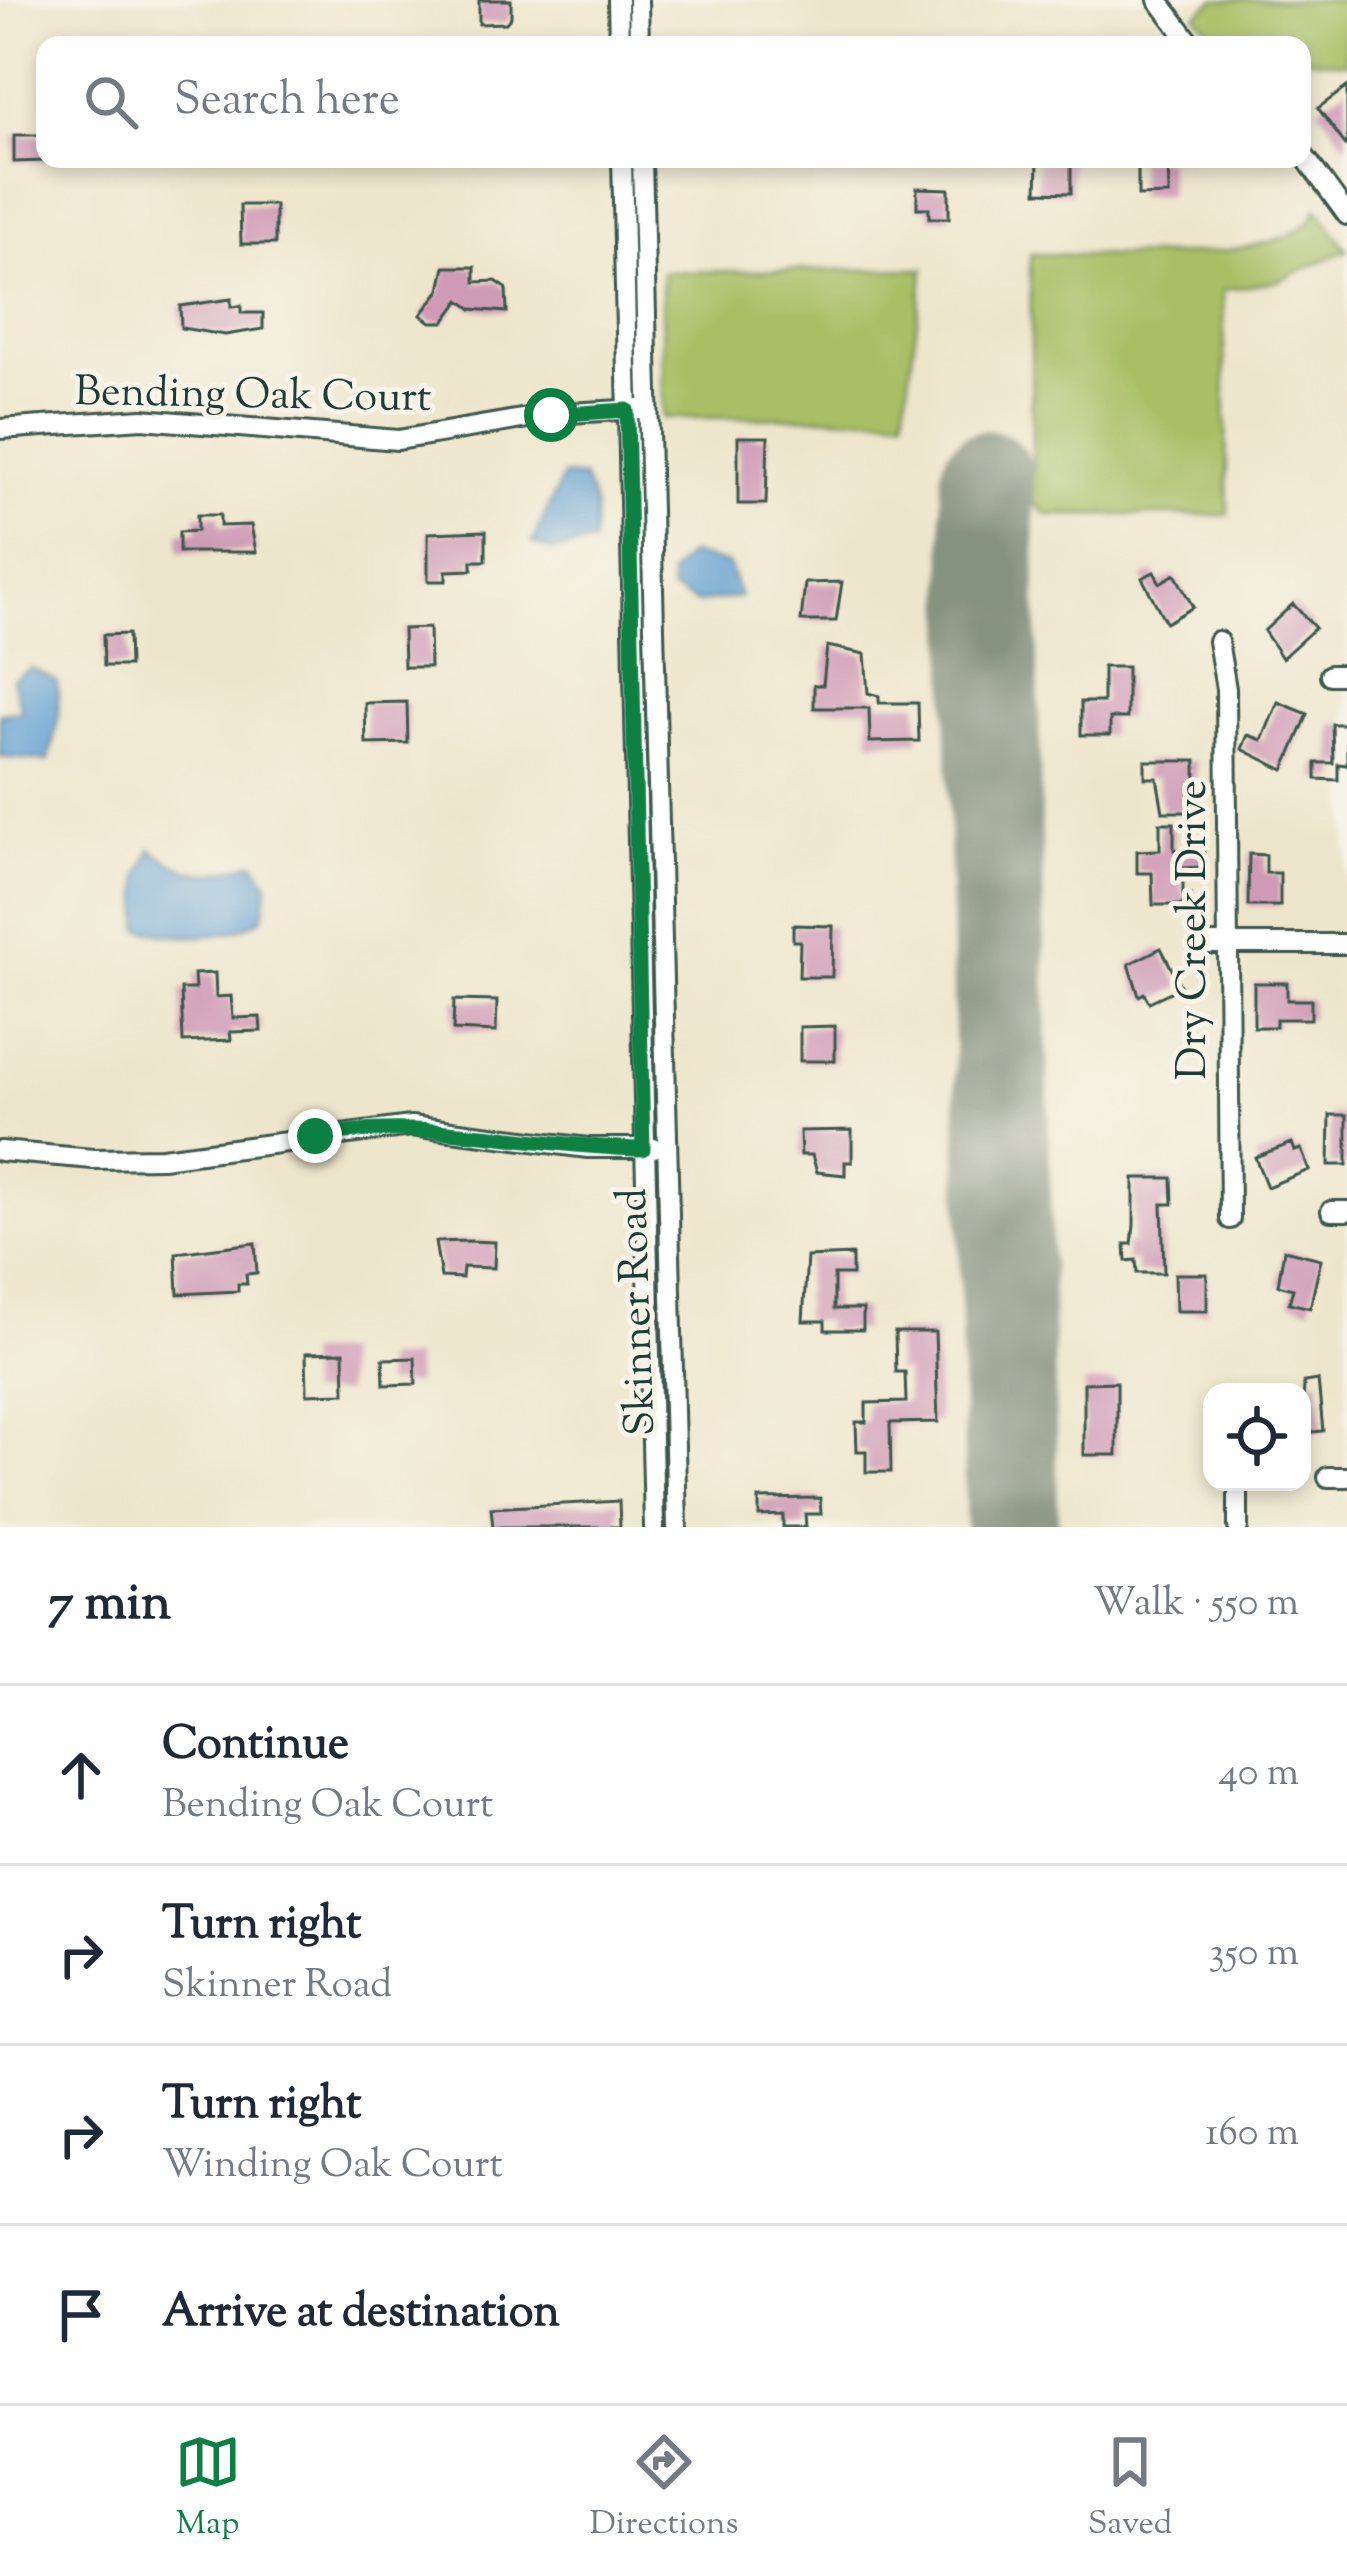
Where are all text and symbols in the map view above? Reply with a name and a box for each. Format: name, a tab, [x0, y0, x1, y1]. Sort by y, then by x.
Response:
search box	[36, 36, 1311, 168]
icon: search	[78, 69, 144, 135]
text: Search here	[174, 70, 400, 135]
street label: Bending Oak Court	[74, 364, 432, 430]
route start	[524, 388, 578, 442]
street label: Dry Creek Drive	[1165, 780, 1225, 1080]
route end	[288, 1109, 342, 1163]
street label: Skinner Road	[605, 1187, 673, 1437]
map controls	[1203, 1383, 1311, 1491]
button: locate	[1203, 1383, 1311, 1491]
text: 7 min	[48, 1569, 171, 1642]
text: Walk · 550 m	[1093, 1577, 1299, 1633]
text: Continue	[162, 1714, 349, 1779]
icon: ahead	[48, 1742, 114, 1808]
text: 40 m	[1219, 1747, 1299, 1803]
text: Bending Oak Court	[162, 1779, 493, 1835]
text: Turn right	[162, 1894, 361, 1959]
icon: right	[48, 1922, 114, 1988]
text: 350 m	[1209, 1927, 1299, 1983]
text: Skinner Road	[162, 1959, 392, 2015]
text: Turn right	[162, 2074, 361, 2139]
icon: right	[48, 2102, 114, 2168]
text: 160 m	[1205, 2107, 1299, 2163]
text: Winding Oak Court	[162, 2139, 503, 2195]
icon: arrive	[48, 2282, 114, 2348]
text: Arrive at destination	[162, 2282, 560, 2347]
tab: Map	[175, 2429, 241, 2549]
tab: Directions	[590, 2429, 739, 2549]
tab: Saved	[1088, 2429, 1172, 2549]

